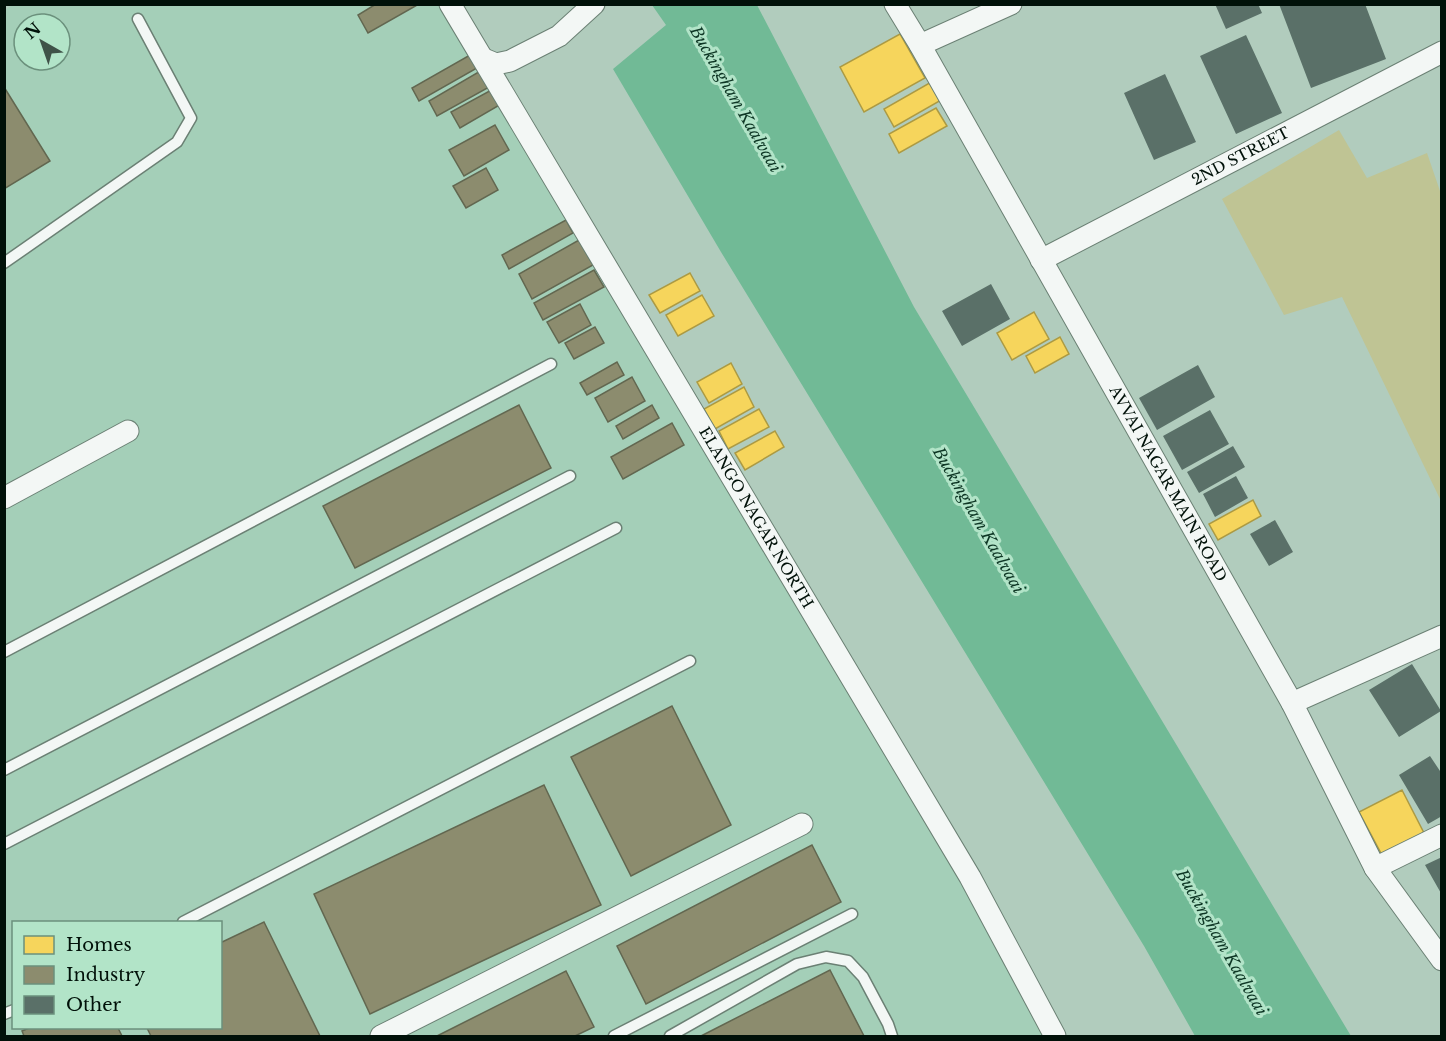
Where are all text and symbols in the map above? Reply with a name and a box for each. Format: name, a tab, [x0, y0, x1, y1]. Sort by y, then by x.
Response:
north arrow	[12, 12, 72, 72]
text: N	[20, 18, 45, 43]
water label: Buckingham Kaalvaai	[685, 21, 786, 176]
street label: 2ND STREET	[1188, 123, 1293, 189]
street label: AVVAI NAGAR MAIN ROAD	[1105, 381, 1231, 585]
street label: ELANGO NAGAR NORTH	[695, 423, 818, 612]
water label: Buckingham Kaalvaai	[928, 442, 1029, 597]
water label: Buckingham Kaalvaai	[1171, 864, 1272, 1019]
legend	[12, 921, 222, 1029]
text: Homes	[66, 934, 132, 956]
text: Industry	[66, 964, 146, 986]
text: Other	[66, 994, 122, 1016]

